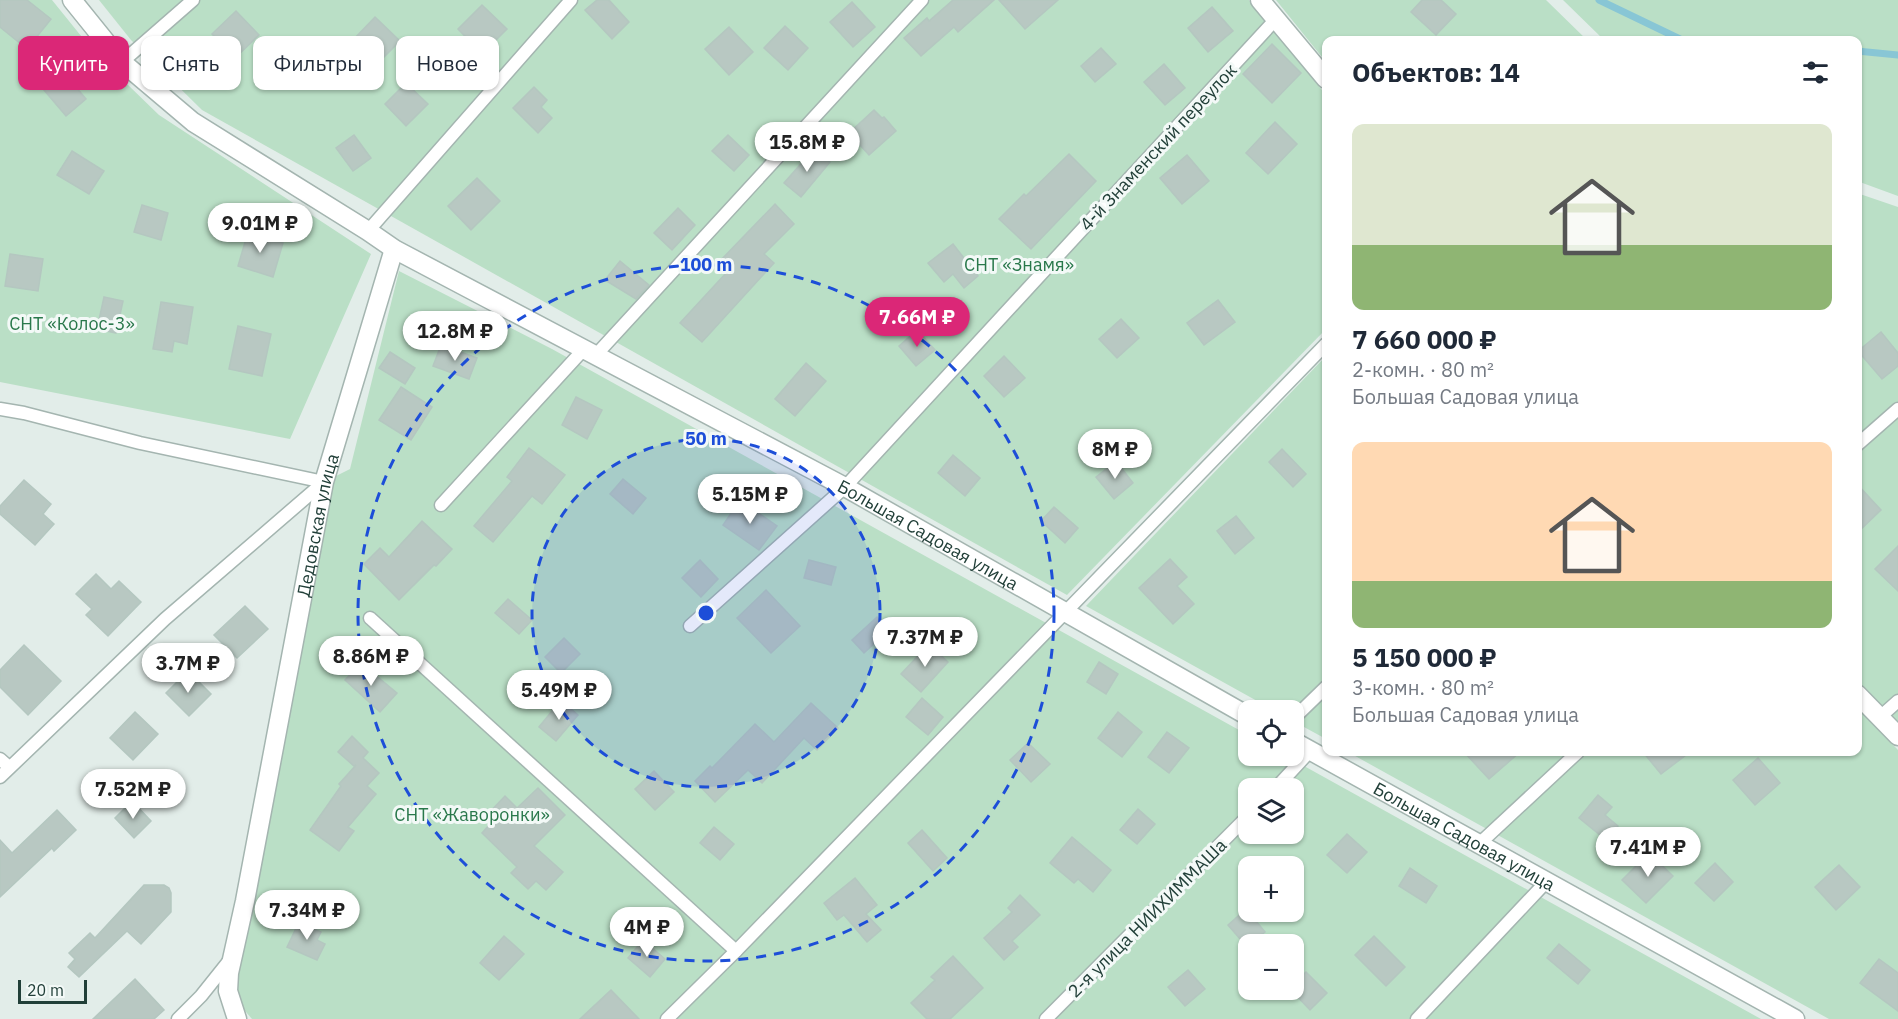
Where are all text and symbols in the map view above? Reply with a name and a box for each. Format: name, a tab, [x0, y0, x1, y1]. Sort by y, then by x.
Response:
chip: Купить	[18, 36, 129, 90]
chip: Снять	[141, 36, 241, 90]
chip: Фильтры	[253, 36, 384, 90]
chip: Новое	[396, 36, 499, 90]
text: Объектов: 14	[1352, 55, 1520, 89]
icon: filters	[1799, 56, 1832, 89]
street label: 4-й Знаменский переулок	[1074, 59, 1242, 235]
pin: 15.8M ₽	[752, 122, 862, 173]
text: 15.8M ₽	[769, 128, 845, 155]
icon: home	[1538, 163, 1646, 271]
pin: 9.01M ₽	[205, 203, 315, 254]
text: 9.01M ₽	[222, 209, 298, 236]
text: 100 m	[680, 253, 732, 276]
park label: СНТ «Знамя»	[964, 253, 1074, 276]
pin: 7.66M ₽	[862, 297, 972, 348]
text: 7.66M ₽	[879, 303, 955, 330]
pin: 12.8M ₽	[400, 311, 510, 362]
park label: СНТ «Колос-3»	[9, 312, 135, 335]
text: 12.8M ₽	[417, 317, 493, 344]
text: 7 660 000 ₽	[1352, 322, 1497, 356]
text: 2-комн. · 80 m²	[1352, 356, 1494, 383]
text: Большая Садовая улица	[1352, 383, 1579, 410]
text: 50 m	[685, 427, 727, 450]
pin: 8M ₽	[1079, 429, 1151, 480]
text: 8M ₽	[1092, 435, 1138, 462]
street label: Дедовская улица	[291, 450, 344, 599]
pin: 5.15M ₽	[695, 474, 805, 525]
street label: Большая Садовая улица	[834, 474, 1023, 595]
text: 5.15M ₽	[712, 480, 788, 507]
icon: home	[1538, 481, 1646, 589]
centre of rings	[696, 603, 716, 623]
pin: 7.37M ₽	[870, 617, 980, 668]
text: 7.37M ₽	[887, 623, 963, 650]
pin: 8.86M ₽	[316, 636, 426, 687]
text: 5 150 000 ₽	[1352, 640, 1497, 674]
text: 8.86M ₽	[333, 642, 409, 669]
pin: 3.7M ₽	[139, 643, 237, 694]
text: 3.7M ₽	[156, 649, 220, 676]
pin: 5.49M ₽	[504, 670, 614, 721]
text: 3-комн. · 80 m²	[1352, 674, 1494, 701]
text: 5.49M ₽	[521, 676, 597, 703]
map controls	[1238, 700, 1304, 1000]
button: locate	[1238, 700, 1304, 766]
text: Большая Садовая улица	[1352, 701, 1579, 728]
pin: 7.52M ₽	[78, 769, 188, 820]
text: 7.52M ₽	[95, 775, 171, 802]
street label: Большая Садовая улица	[1370, 776, 1560, 896]
button: layers	[1238, 778, 1304, 844]
park label: СНТ «Жаворонки»	[394, 803, 550, 826]
pin: 7.41M ₽	[1593, 827, 1703, 878]
street label: 2-я улица НИИХИММАШа	[1063, 833, 1232, 1002]
text: 7.41M ₽	[1610, 833, 1686, 860]
button: +	[1238, 856, 1304, 922]
pin: 7.34M ₽	[252, 890, 362, 941]
text: 7.34M ₽	[269, 896, 345, 923]
pin: 4M ₽	[611, 907, 683, 958]
text: 4M ₽	[624, 913, 670, 940]
button: −	[1238, 934, 1304, 1000]
scale bar	[18, 977, 87, 1004]
text: 20 m	[27, 980, 64, 1000]

